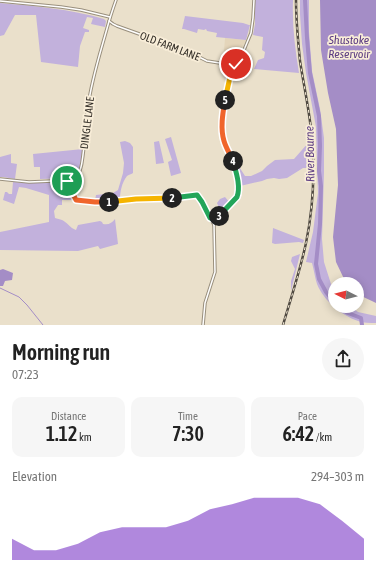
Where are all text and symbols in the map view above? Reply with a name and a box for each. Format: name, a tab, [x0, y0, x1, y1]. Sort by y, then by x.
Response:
street label: OLD FARM LANE	[138, 29, 202, 63]
water label: Shustoke Reservoir	[328, 33, 370, 61]
pin	[219, 47, 253, 81]
icon: check	[225, 53, 247, 75]
pin: 5	[215, 90, 235, 110]
text: 5	[222, 94, 228, 106]
street label: DINGLE LANE	[78, 96, 96, 150]
water label: River Bourne	[303, 125, 317, 182]
pin: 4	[223, 151, 243, 171]
text: 4	[230, 155, 236, 167]
pin	[50, 164, 84, 198]
icon: arrive	[56, 170, 78, 192]
pin: 2	[162, 188, 182, 208]
pin: 1	[99, 192, 119, 212]
text: 2	[169, 192, 175, 204]
text: 1	[106, 196, 112, 208]
pin: 3	[209, 206, 229, 226]
text: 3	[216, 210, 222, 222]
north arrow	[328, 277, 364, 313]
map controls	[328, 277, 364, 313]
button: share	[322, 338, 364, 380]
text: Morning run	[12, 339, 110, 365]
text: 07:23	[12, 367, 39, 382]
text: Distance	[51, 410, 86, 422]
text: Time	[178, 410, 198, 422]
text: Pace	[298, 410, 317, 422]
text: 1.12	[46, 422, 77, 445]
text: 7:30	[172, 422, 204, 445]
text: 6:42	[282, 422, 314, 445]
text: km	[77, 431, 92, 443]
text: /km	[314, 431, 332, 443]
text: Elevation	[12, 469, 57, 484]
text: 294–303 m	[311, 469, 364, 484]

